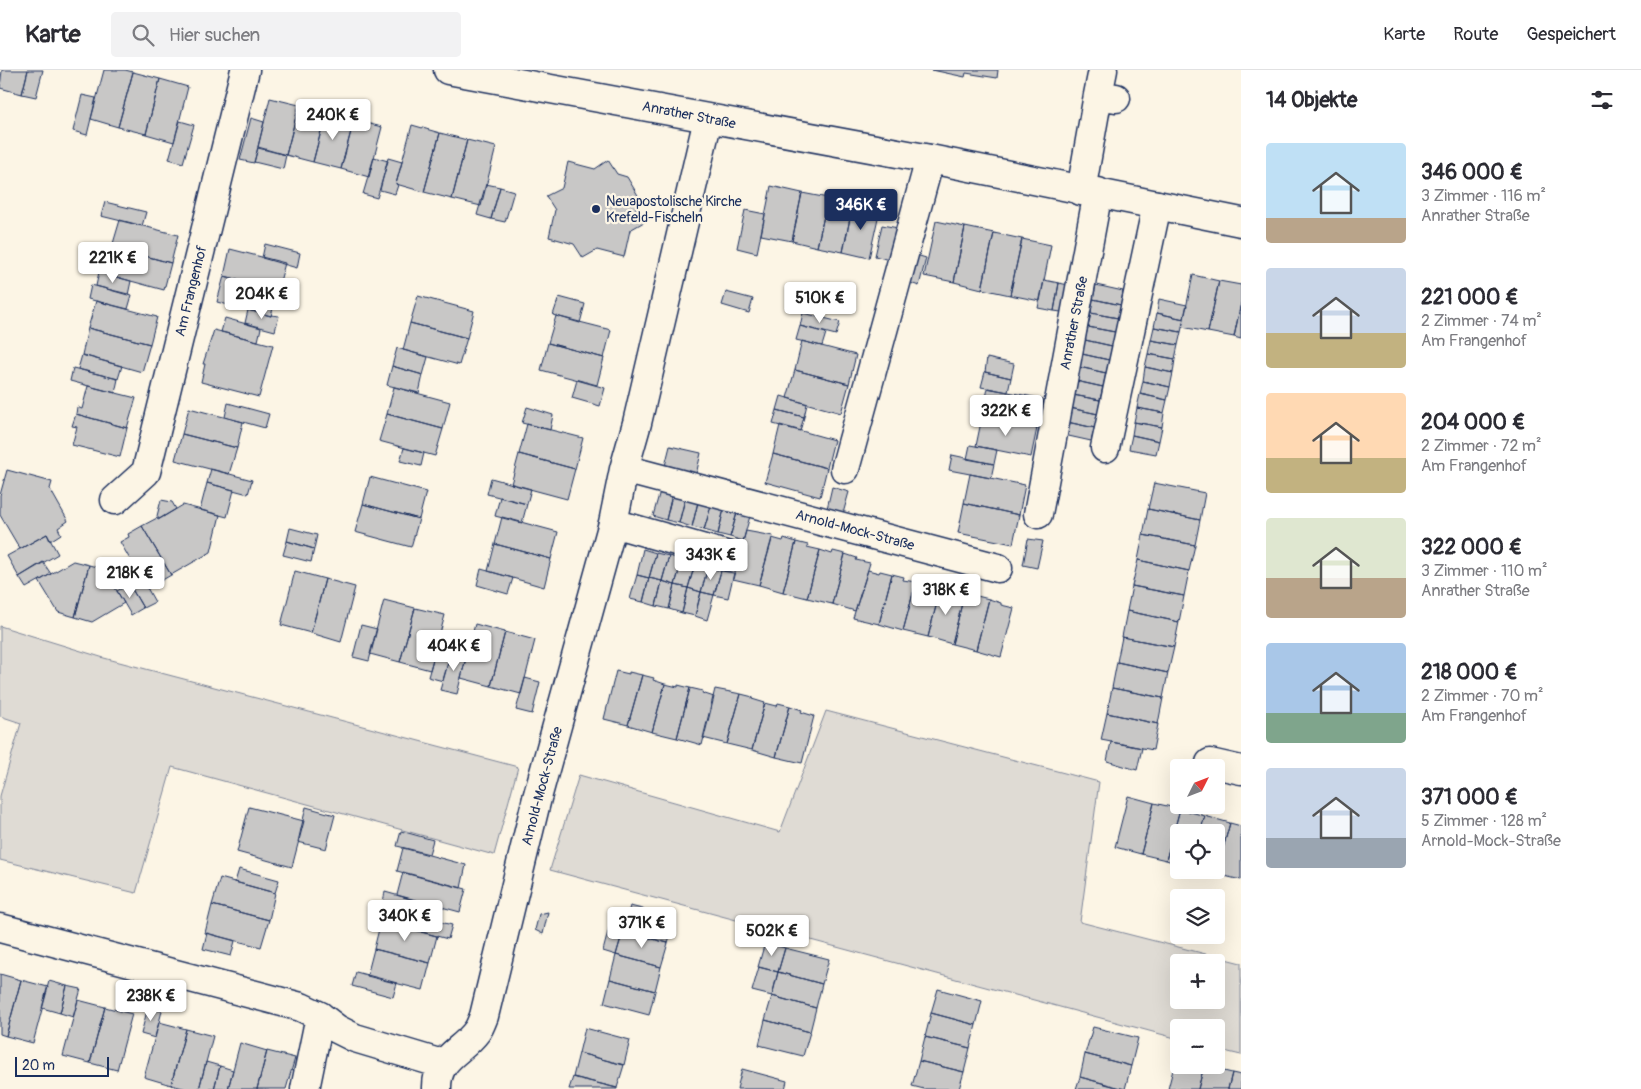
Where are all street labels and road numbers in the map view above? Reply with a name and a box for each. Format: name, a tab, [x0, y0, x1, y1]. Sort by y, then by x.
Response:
street label: Anrather Straße	[641, 98, 737, 132]
street label: Am Frangenhof	[171, 243, 211, 338]
street label: Anrather Straße	[1057, 275, 1091, 371]
street label: Arnold-Mock-Straße	[794, 506, 916, 554]
street label: Arnold-Mock-Straße	[518, 725, 566, 847]

